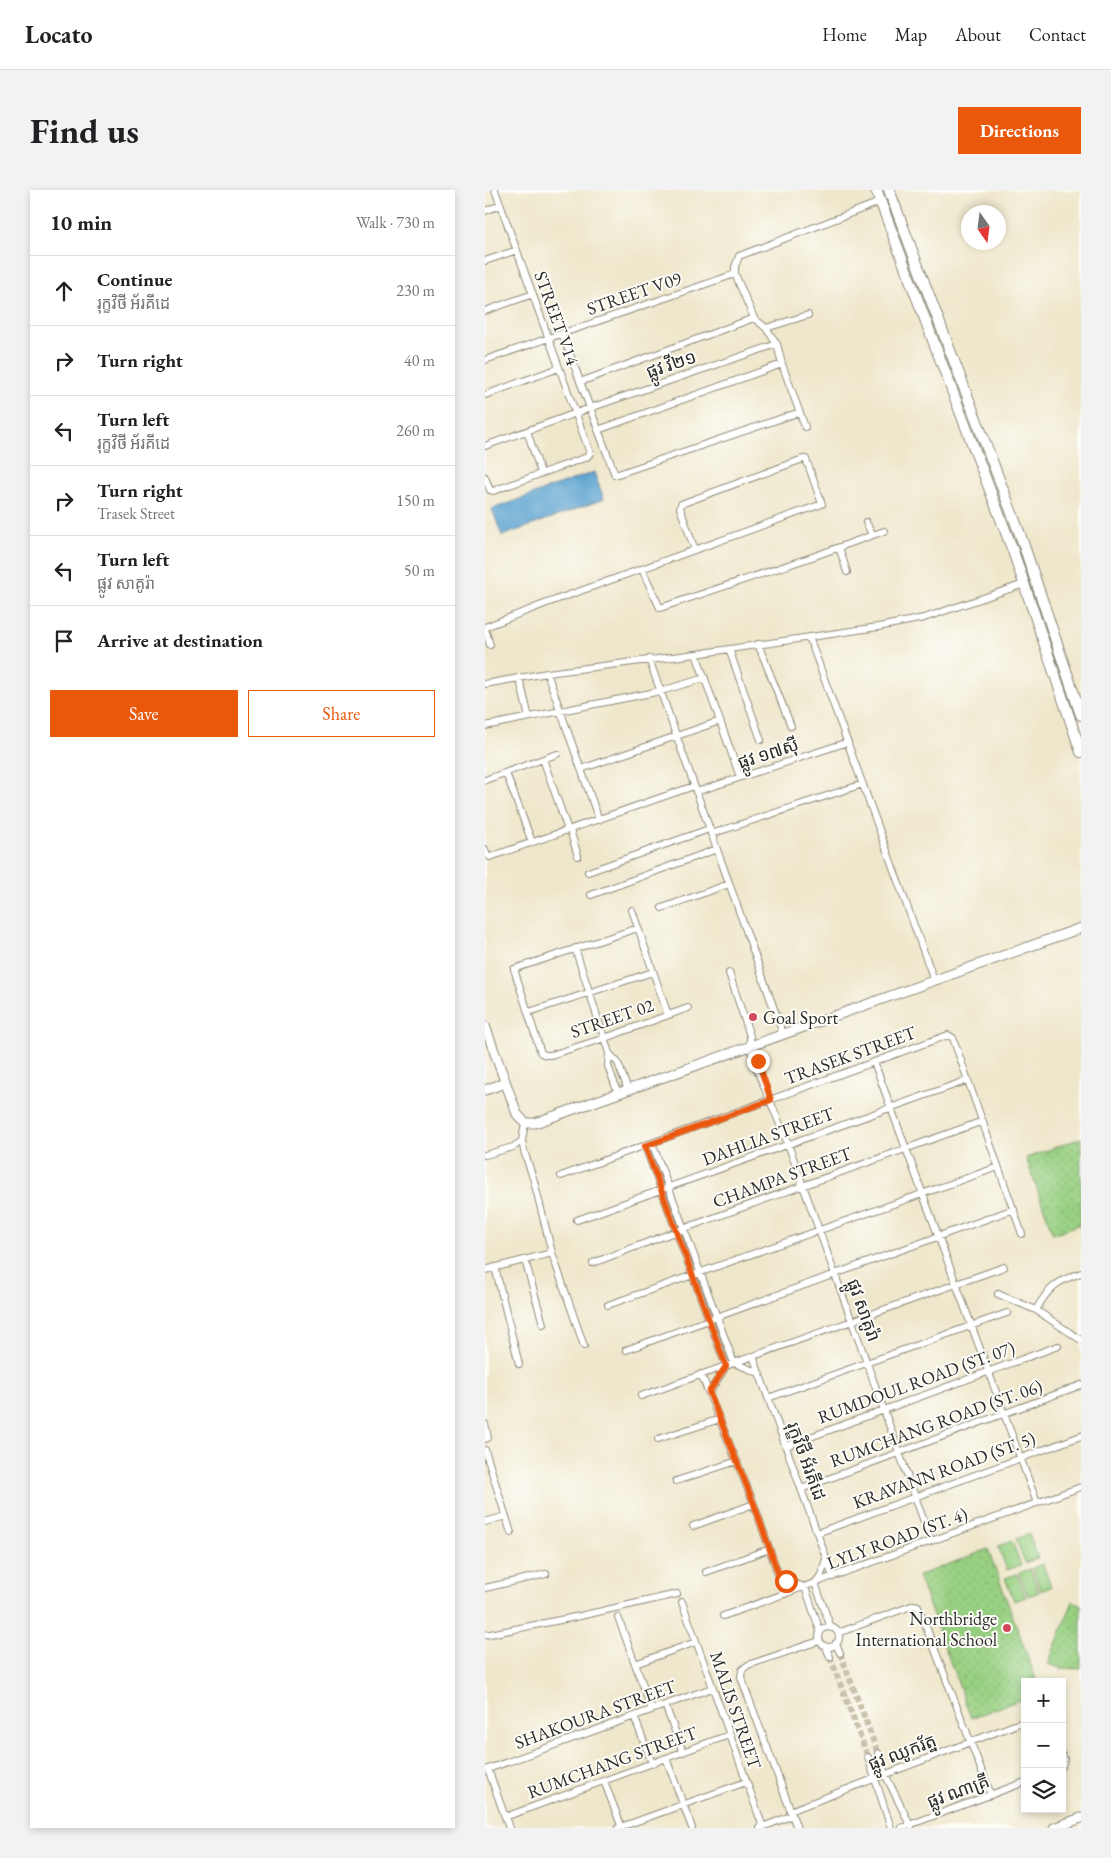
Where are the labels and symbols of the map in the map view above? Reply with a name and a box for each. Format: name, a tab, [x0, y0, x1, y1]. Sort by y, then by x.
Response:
north arrow	[961, 205, 1006, 250]
street label: STREET V09	[584, 266, 685, 320]
street label: STREET V14	[529, 268, 585, 369]
street label: ផ្លូវ វី២១	[643, 345, 701, 388]
street label: ផ្លូវ ១៧ស៊ី	[734, 732, 803, 779]
street label: STREET 02	[567, 993, 657, 1043]
place label: Goal Sport	[763, 1006, 838, 1029]
marker: Goal Sport	[747, 1011, 759, 1023]
street label: TRASEK STREET	[781, 1020, 920, 1089]
route end	[747, 1050, 770, 1073]
street label: DAHLIA STREET	[699, 1101, 838, 1170]
street label: CHAMPA STREET	[709, 1141, 855, 1213]
street label: ផ្លូវ សាគូរ៉ា	[837, 1275, 886, 1346]
street label: RUMDOUL ROAD (ST. 07)	[814, 1336, 1018, 1428]
street label: RUMCHANG ROAD (ST. 06)	[827, 1374, 1045, 1472]
street label: រុក្ខវិថី អ័រគីដេ	[781, 1418, 832, 1504]
street label: KRAVANN ROAD (ST. 5)	[850, 1426, 1038, 1514]
street label: LYLY ROAD (ST. 4)	[824, 1502, 970, 1574]
route start	[775, 1570, 798, 1593]
place label: Northbridge International School	[856, 1607, 997, 1651]
marker: Northbridge International School	[1001, 1622, 1013, 1634]
street label: MALIS STREET	[705, 1648, 767, 1773]
street label: SHAKOURA STREET	[511, 1674, 680, 1754]
street label: RUMCHANG STREET	[524, 1720, 701, 1803]
street label: ផ្លូវ ឈូករ័ត្ន	[865, 1728, 941, 1781]
street label: ផ្លូវ ណាគ្រី	[924, 1769, 994, 1818]

